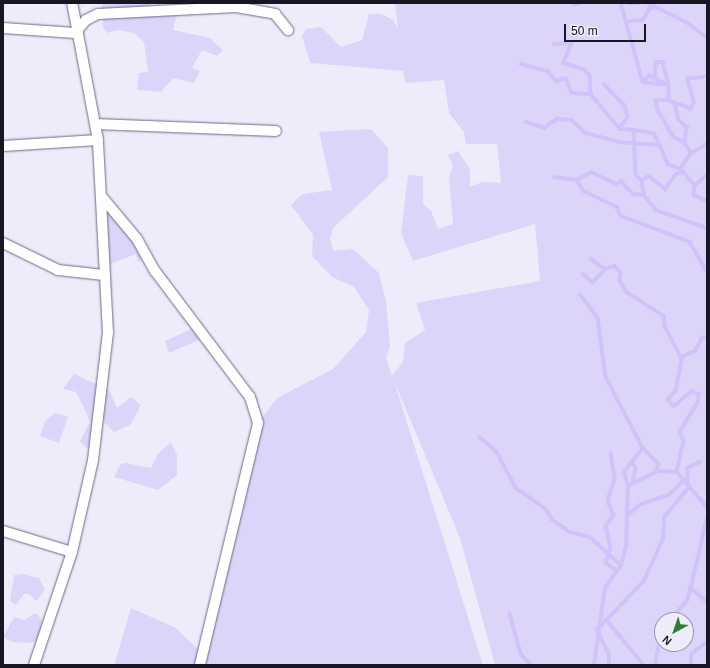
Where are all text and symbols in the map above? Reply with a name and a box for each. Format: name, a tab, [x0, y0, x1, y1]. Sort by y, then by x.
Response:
scale bar	[566, 16, 648, 42]
text: 50 m	[571, 24, 598, 38]
north arrow	[654, 612, 694, 652]
text: N	[660, 633, 674, 648]

